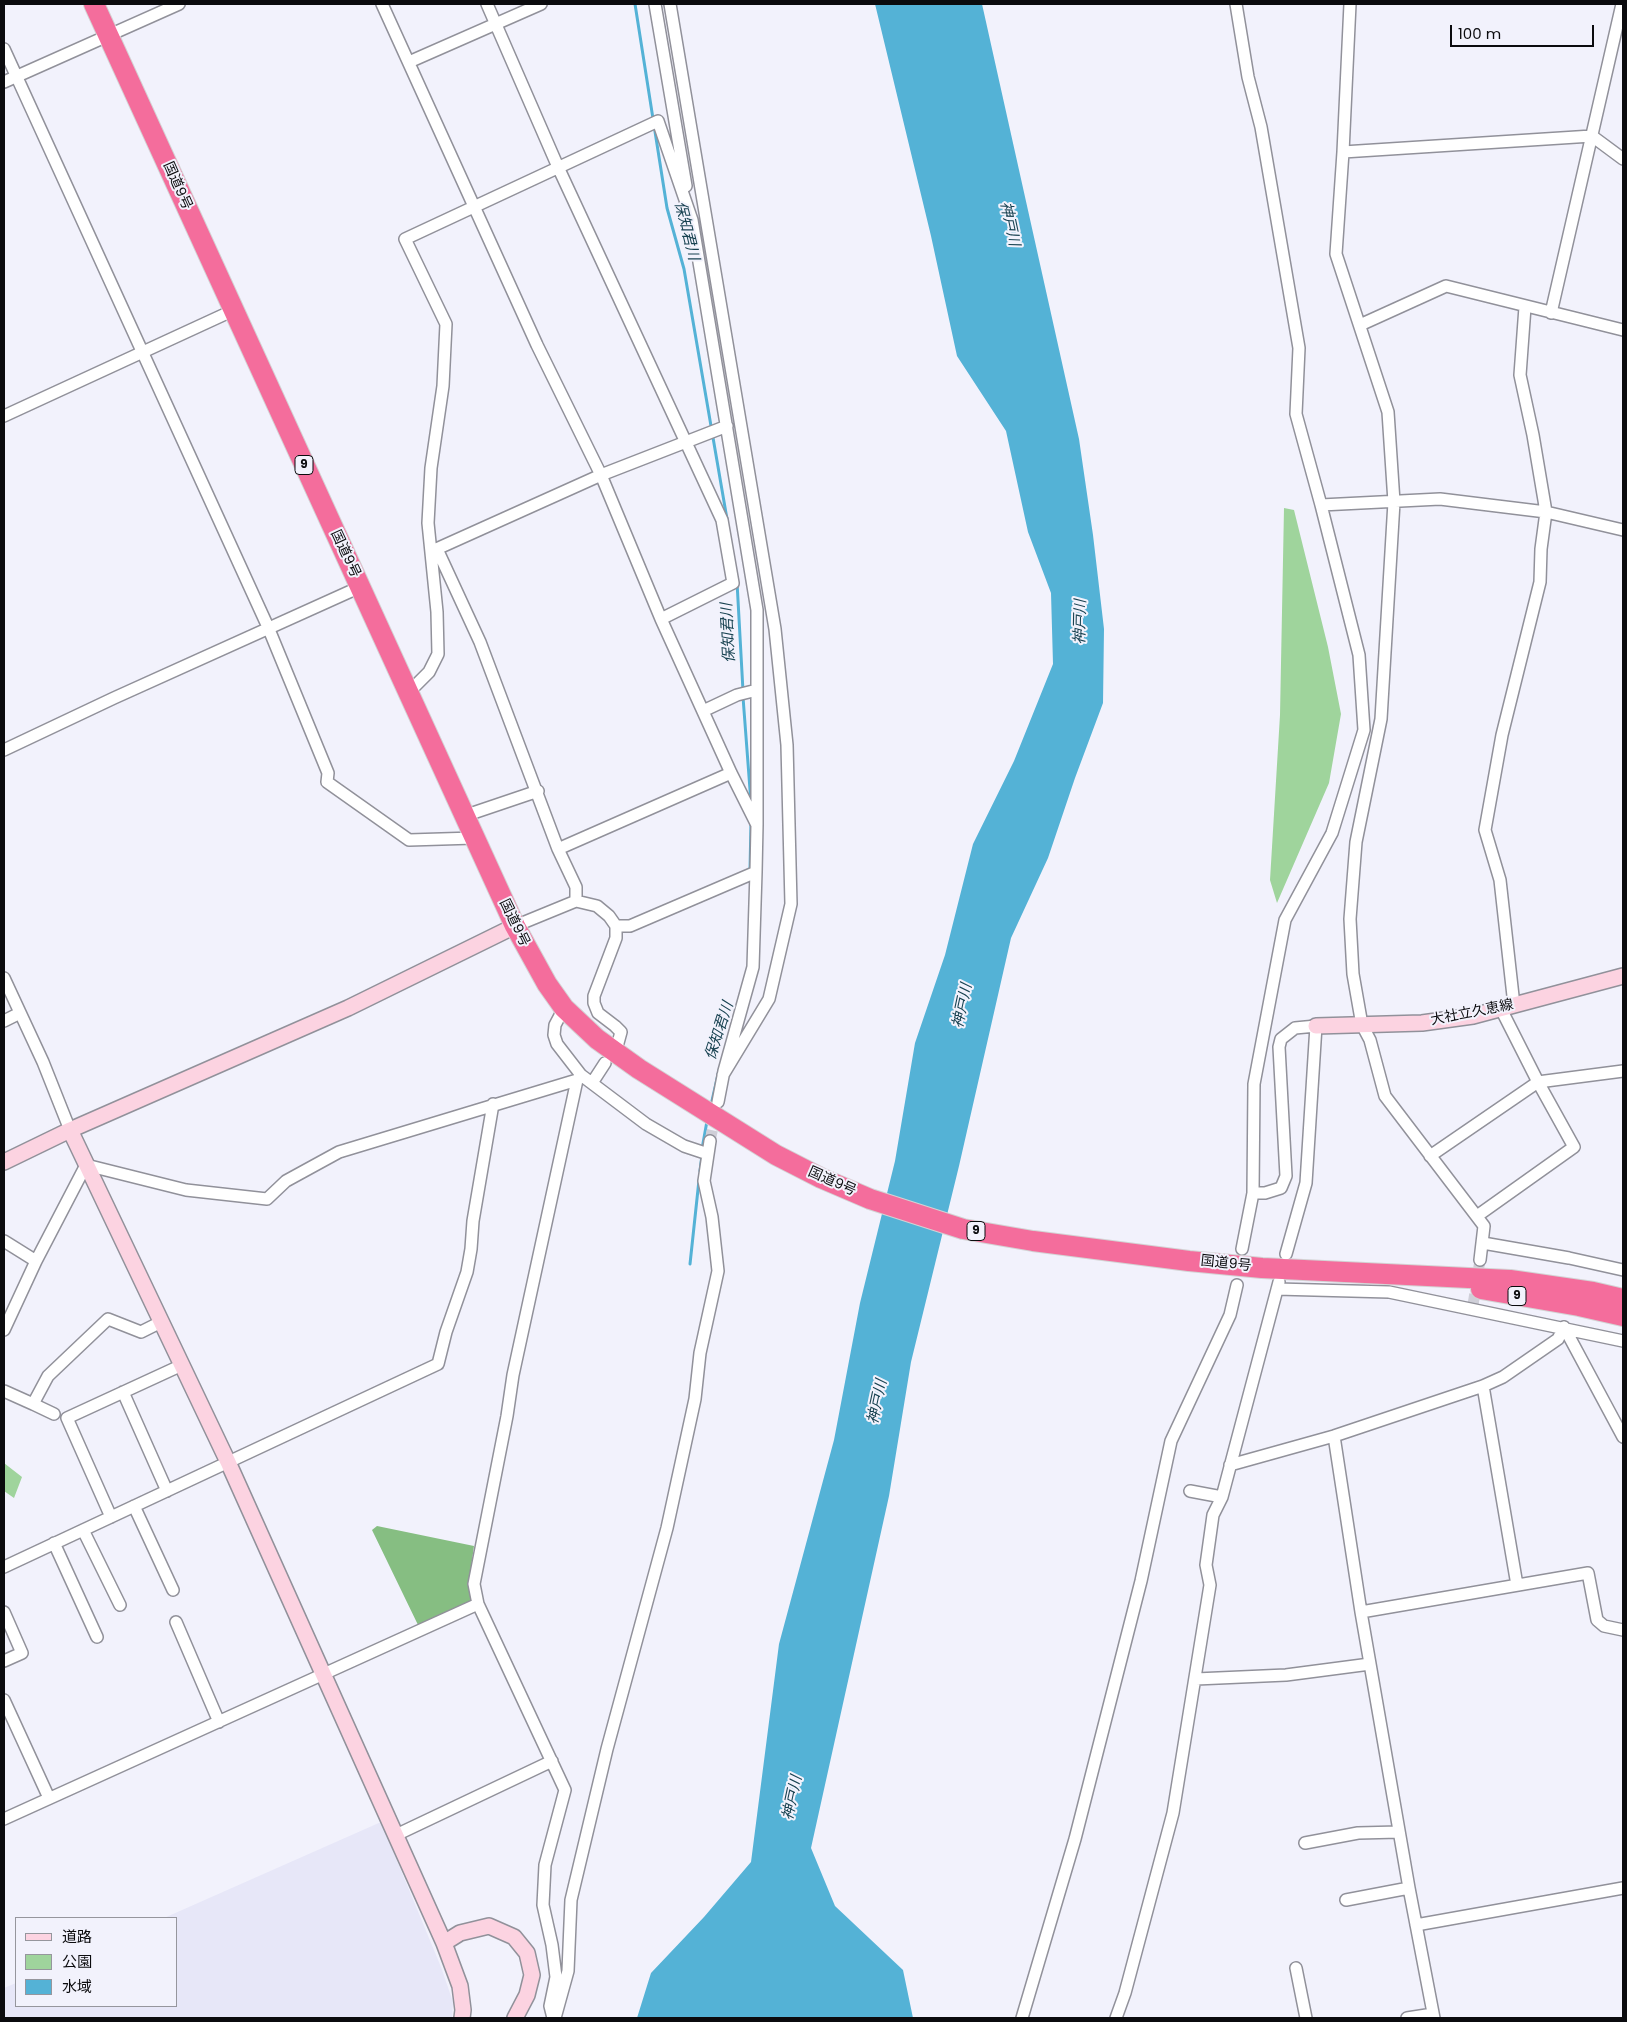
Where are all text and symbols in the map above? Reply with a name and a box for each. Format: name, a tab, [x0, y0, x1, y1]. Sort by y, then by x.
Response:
scale bar	[1452, 15, 1596, 47]
text: 100 m	[1458, 23, 1501, 44]
street label: 国道9号	[159, 159, 195, 213]
water label: 保知君川	[670, 200, 702, 262]
water label: 神戸川	[996, 200, 1022, 248]
road number: 9	[295, 456, 313, 474]
street label: 国道9号	[327, 527, 363, 581]
water label: 神戸川	[1072, 599, 1090, 645]
water label: 保知君川	[718, 603, 740, 663]
street label: 国道9号	[495, 896, 533, 950]
water label: 神戸川	[950, 982, 976, 1030]
street label: 大社立久恵線	[1429, 997, 1515, 1029]
water label: 保知君川	[702, 1000, 738, 1062]
street label: 国道9号	[805, 1164, 859, 1200]
road number: 9	[967, 1222, 985, 1240]
street label: 国道9号	[1200, 1253, 1252, 1275]
road number: 9	[1508, 1286, 1526, 1305]
water label: 神戸川	[865, 1378, 891, 1426]
water label: 神戸川	[780, 1774, 806, 1822]
legend	[15, 1917, 178, 2007]
text: 道路	[62, 1926, 92, 1947]
text: 公園	[62, 1951, 92, 1972]
text: 水域	[62, 1976, 92, 1997]

